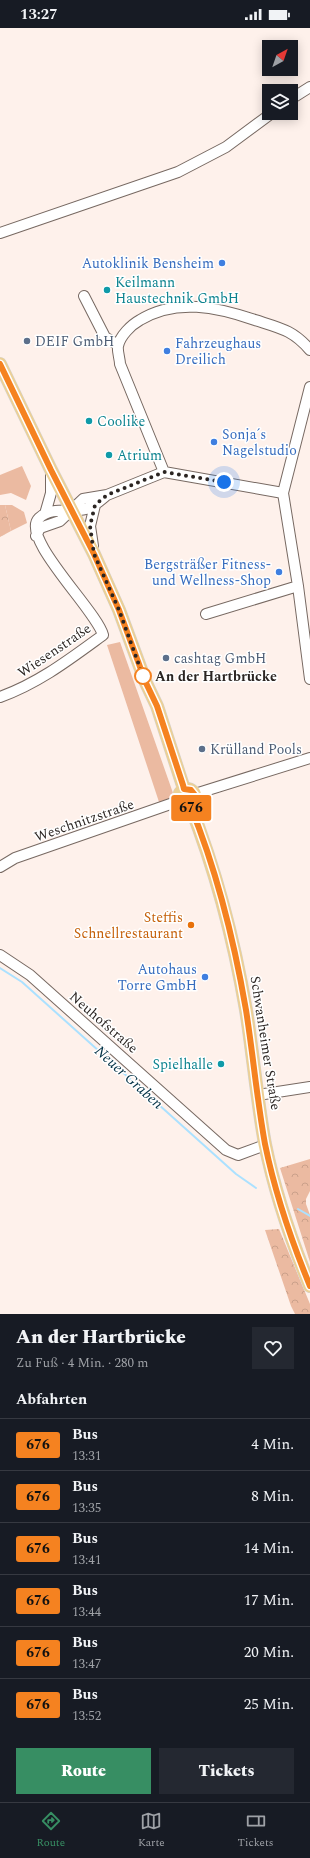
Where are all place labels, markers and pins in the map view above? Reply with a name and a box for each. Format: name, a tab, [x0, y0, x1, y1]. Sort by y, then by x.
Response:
place label: Autoklinik Bensheim	[82, 253, 214, 274]
marker: Autoklinik Bensheim	[217, 258, 227, 268]
place label: Keilmann Haustechnik GmbH	[115, 272, 239, 309]
marker: Keilmann Haustechnik GmbH	[102, 285, 112, 295]
place label: DEIF GmbH	[35, 331, 114, 352]
place label: Fahrzeughaus Dreilich	[175, 333, 261, 370]
marker: DEIF GmbH	[22, 336, 32, 346]
marker: Fahrzeughaus Dreilich	[162, 346, 172, 356]
place label: Coolike	[97, 411, 145, 432]
marker: Coolike	[84, 416, 94, 426]
place label: Sonja´s Nagelstudio	[222, 424, 297, 461]
marker: Sonja´s Nagelstudio	[209, 437, 219, 447]
place label: Atrium	[117, 445, 162, 466]
marker: Atrium	[104, 450, 114, 460]
place label: Bergsträßer Fitness- und Wellness-Shop	[144, 554, 271, 591]
marker: Bergsträßer Fitness- und Wellness-Shop	[274, 567, 284, 577]
place label: cashtag GmbH	[174, 648, 266, 669]
marker: cashtag GmbH	[161, 653, 171, 663]
place label: An der Hartbrücke	[155, 666, 277, 687]
marker: An der Hartbrücke	[134, 667, 152, 685]
place label: Krülland Pools	[210, 739, 302, 760]
marker: Krülland Pools	[197, 744, 207, 754]
place label: Steffis Schnellrestaurant	[74, 907, 183, 944]
marker: Steffis Schnellrestaurant	[186, 920, 196, 930]
place label: Autohaus Torre GmbH	[117, 959, 197, 996]
marker: Autohaus Torre GmbH	[200, 972, 210, 982]
place label: Spielhalle	[152, 1054, 213, 1075]
marker: Spielhalle	[216, 1059, 226, 1069]

